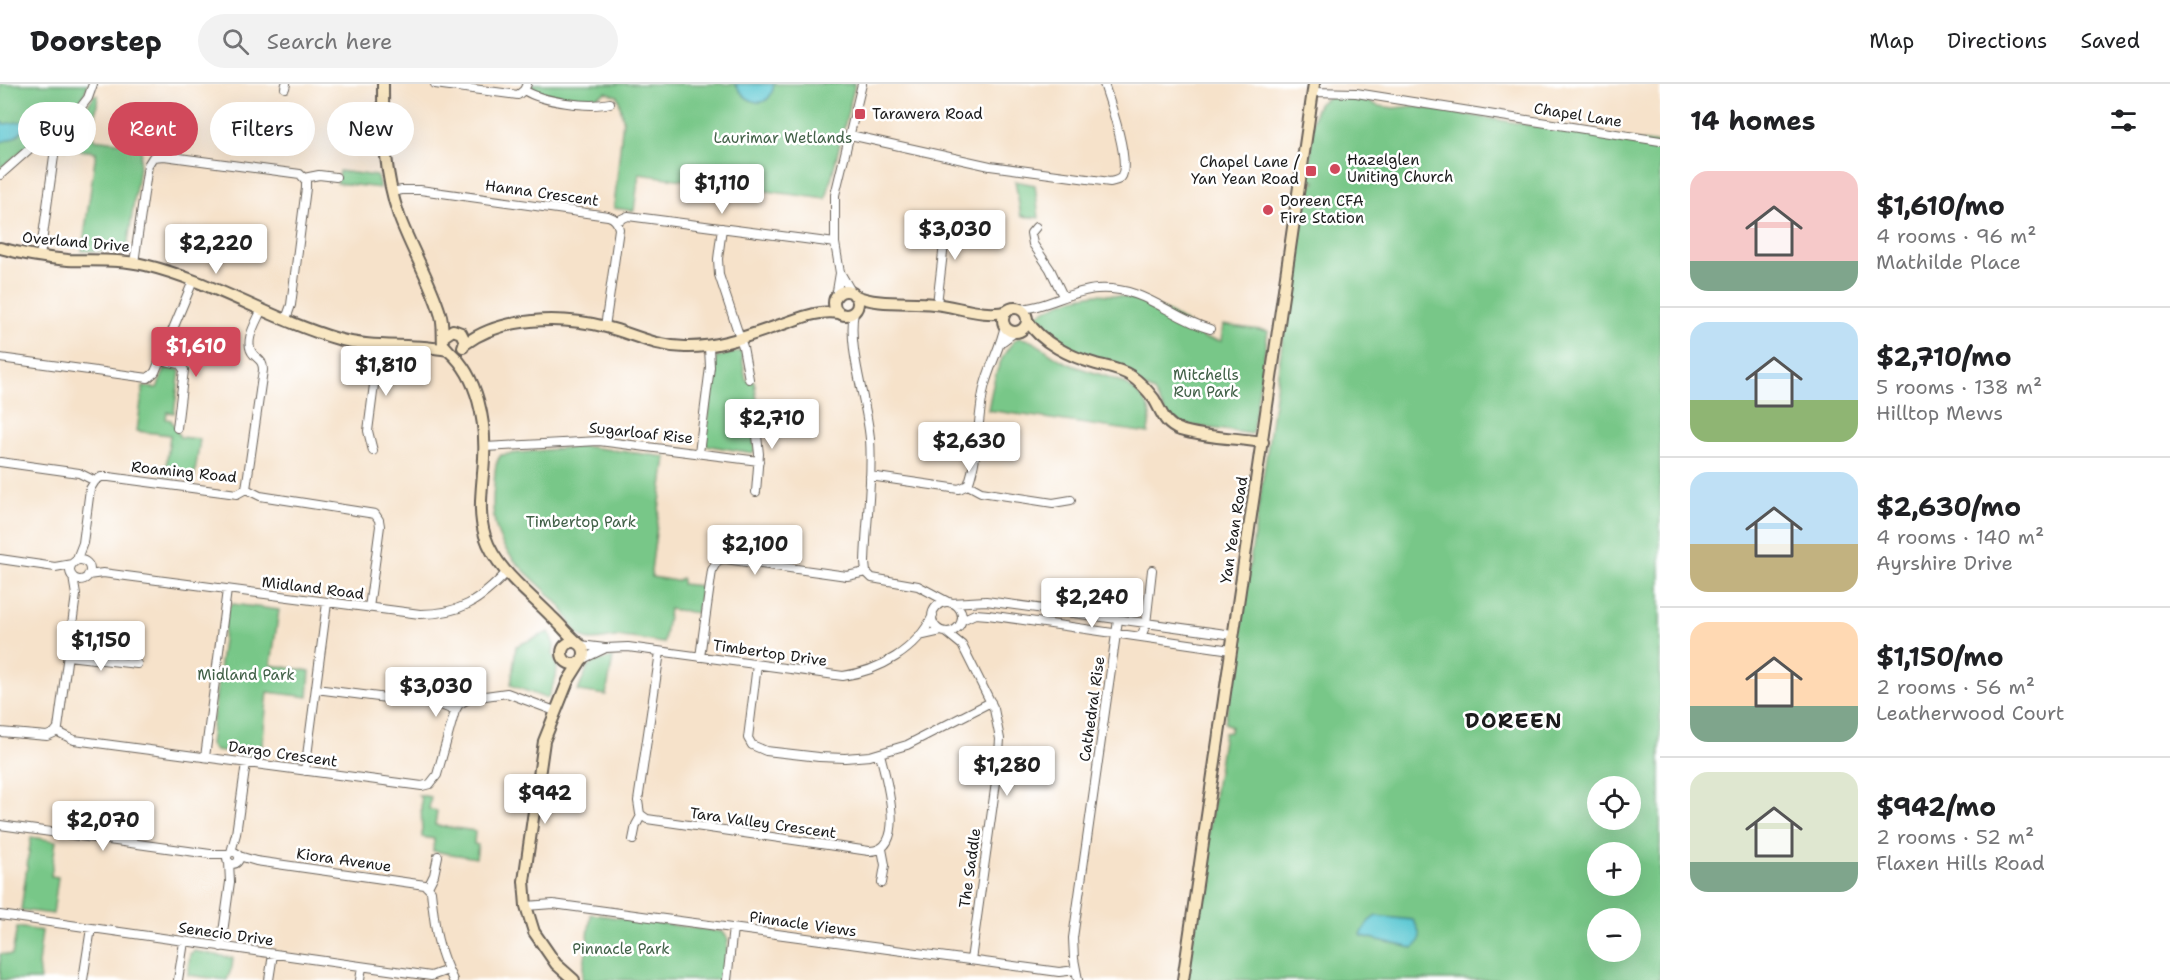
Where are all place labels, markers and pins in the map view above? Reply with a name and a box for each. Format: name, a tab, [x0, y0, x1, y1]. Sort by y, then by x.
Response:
place label: Tarawera Road	[872, 104, 983, 124]
marker: Tarawera Road	[853, 107, 867, 121]
place label: Hazelglen Uniting Church	[1347, 150, 1453, 187]
place label: Chapel Lane / Yan Yean Road	[1191, 152, 1301, 189]
marker: Hazelglen Uniting Church	[1328, 162, 1342, 176]
pin: $1,110	[673, 164, 771, 215]
marker: Chapel Lane / Yan Yean Road	[1304, 164, 1318, 178]
place label: Doreen CFA Fire Station	[1280, 191, 1364, 228]
marker: Doreen CFA Fire Station	[1261, 203, 1275, 217]
pin: $3,030	[906, 210, 1004, 261]
pin: $2,220	[167, 224, 265, 275]
pin: $1,610	[147, 327, 245, 378]
pin: $1,810	[337, 346, 435, 397]
pin: $2,710	[723, 399, 821, 450]
pin: $2,630	[920, 422, 1018, 473]
pin: $2,100	[706, 525, 804, 576]
pin: $2,240	[1043, 578, 1141, 629]
pin: $1,150	[52, 621, 150, 672]
pin: $3,030	[387, 667, 485, 718]
pin: $1,280	[958, 746, 1056, 797]
pin: $942	[509, 774, 581, 825]
pin: $2,070	[54, 801, 152, 852]

